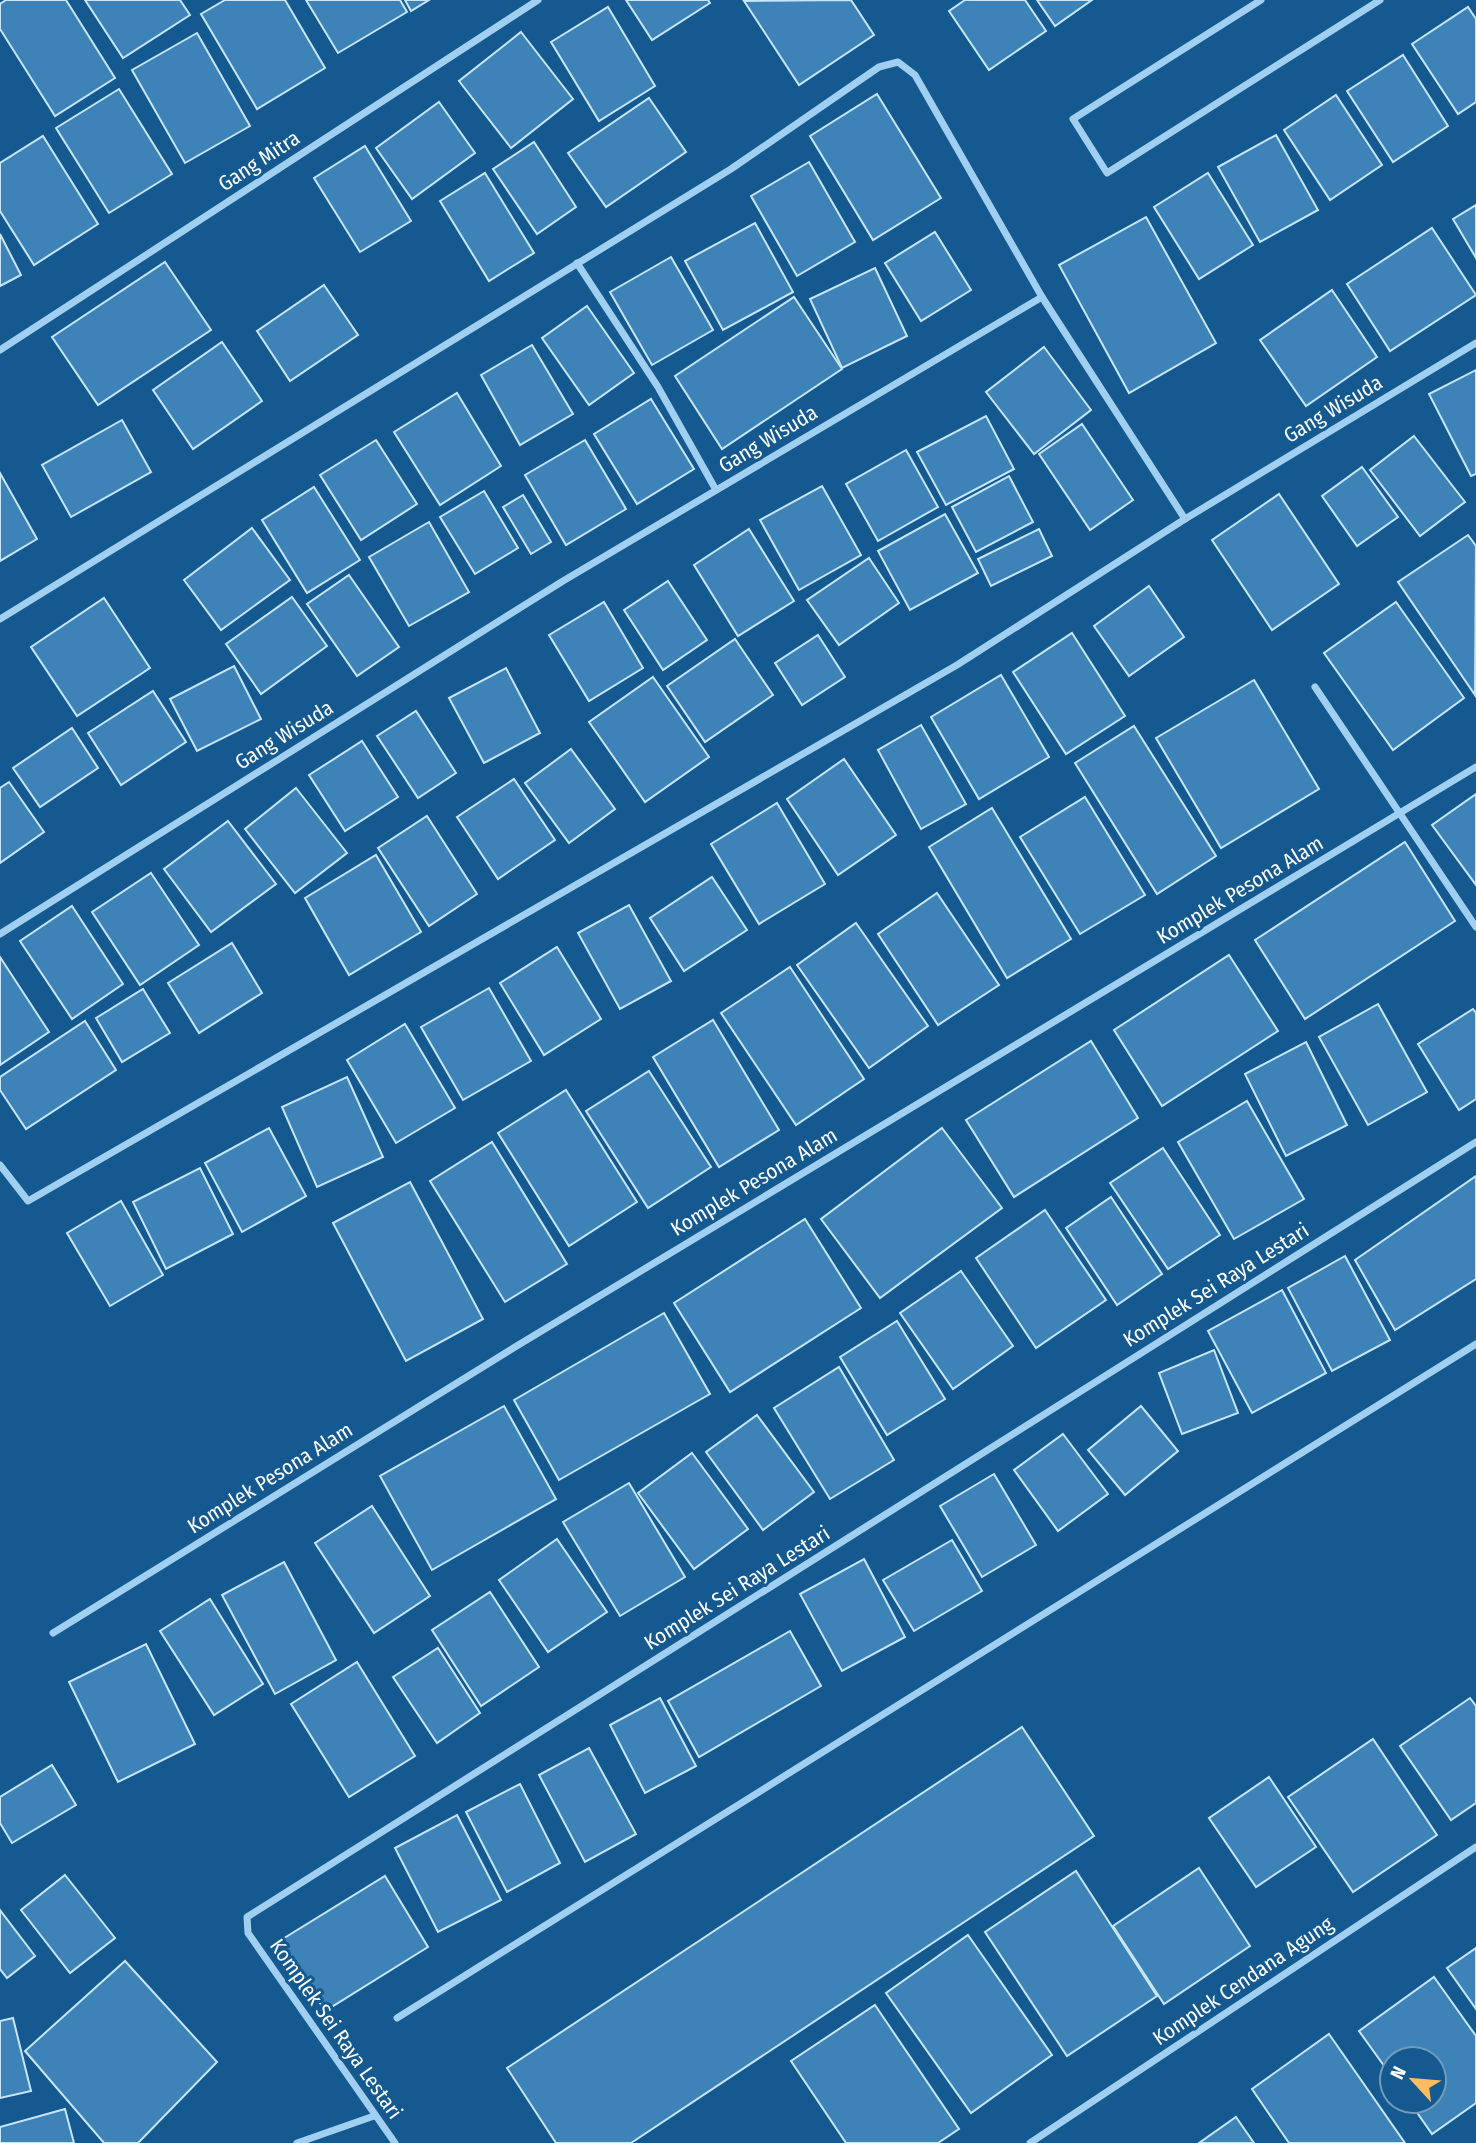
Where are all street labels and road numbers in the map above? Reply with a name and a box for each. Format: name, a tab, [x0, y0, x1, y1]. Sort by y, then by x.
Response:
street label: Gang Mitra	[213, 125, 305, 197]
street label: Gang Wisuda	[1279, 369, 1387, 449]
street label: Gang Wisuda	[714, 399, 822, 479]
street label: Gang Wisuda	[230, 695, 338, 775]
street label: Komplek Pesona Alam	[1152, 830, 1328, 950]
street label: Komplek Pesona Alam	[666, 1122, 842, 1242]
street label: Komplek Sei Raya Lestari	[1118, 1217, 1314, 1353]
street label: Komplek Pesona Alam	[183, 1417, 357, 1539]
street label: Komplek Sei Raya Lestari	[639, 1520, 835, 1656]
street label: Komplek Cendana Agung	[1148, 1911, 1338, 2051]
street label: Komplek Sei Raya Lestari	[264, 1934, 408, 2124]

